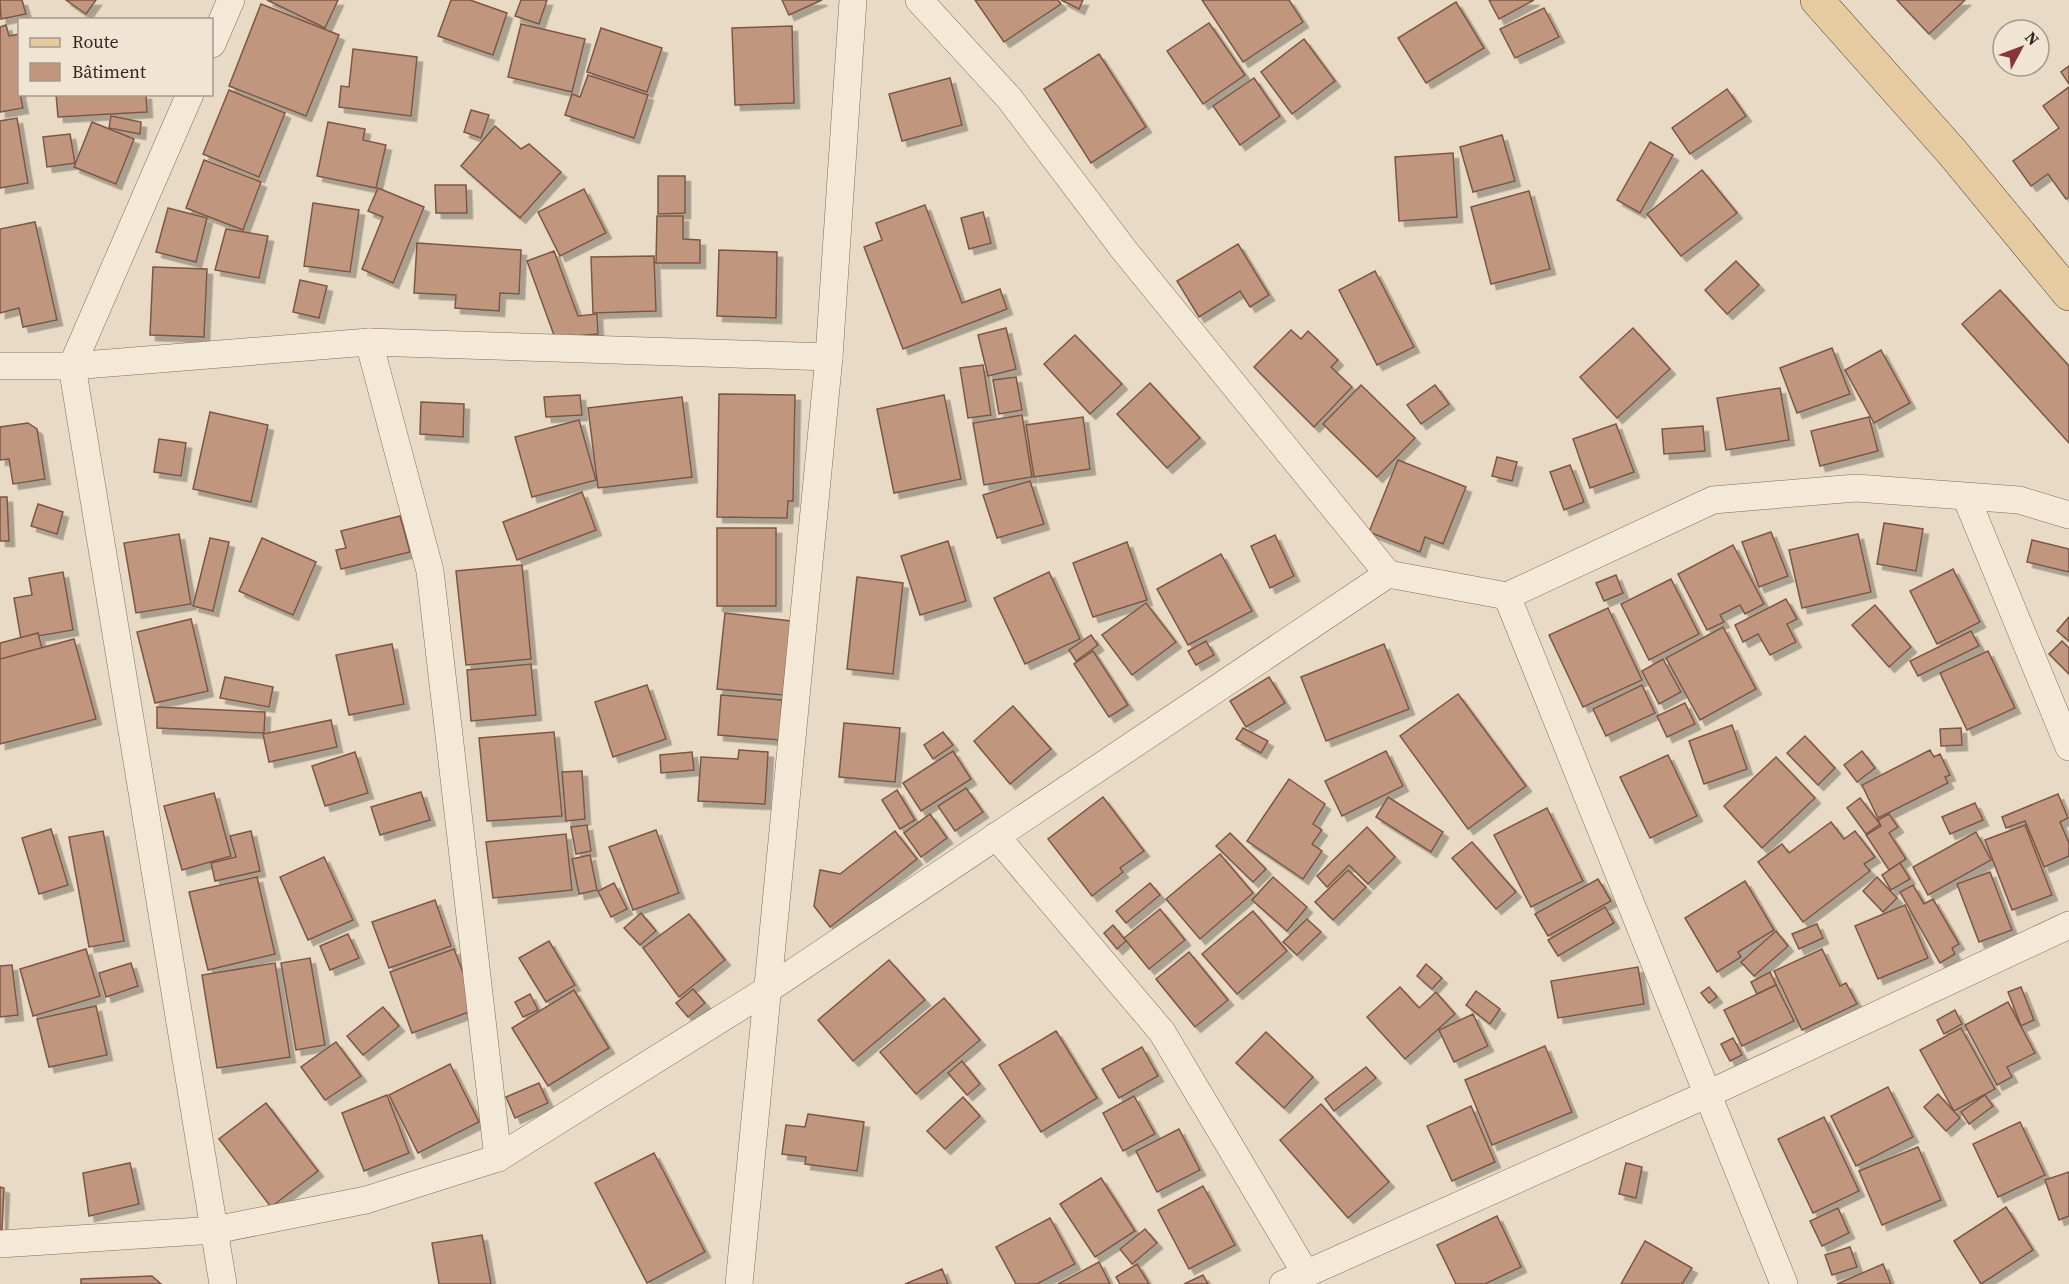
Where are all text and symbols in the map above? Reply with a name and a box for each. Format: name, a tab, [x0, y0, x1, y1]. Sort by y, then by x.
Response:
legend	[18, 18, 213, 96]
north arrow	[1991, 18, 2051, 78]
text: N	[2020, 27, 2045, 50]
text: Route	[72, 29, 119, 54]
text: Bâtiment	[72, 59, 146, 84]

